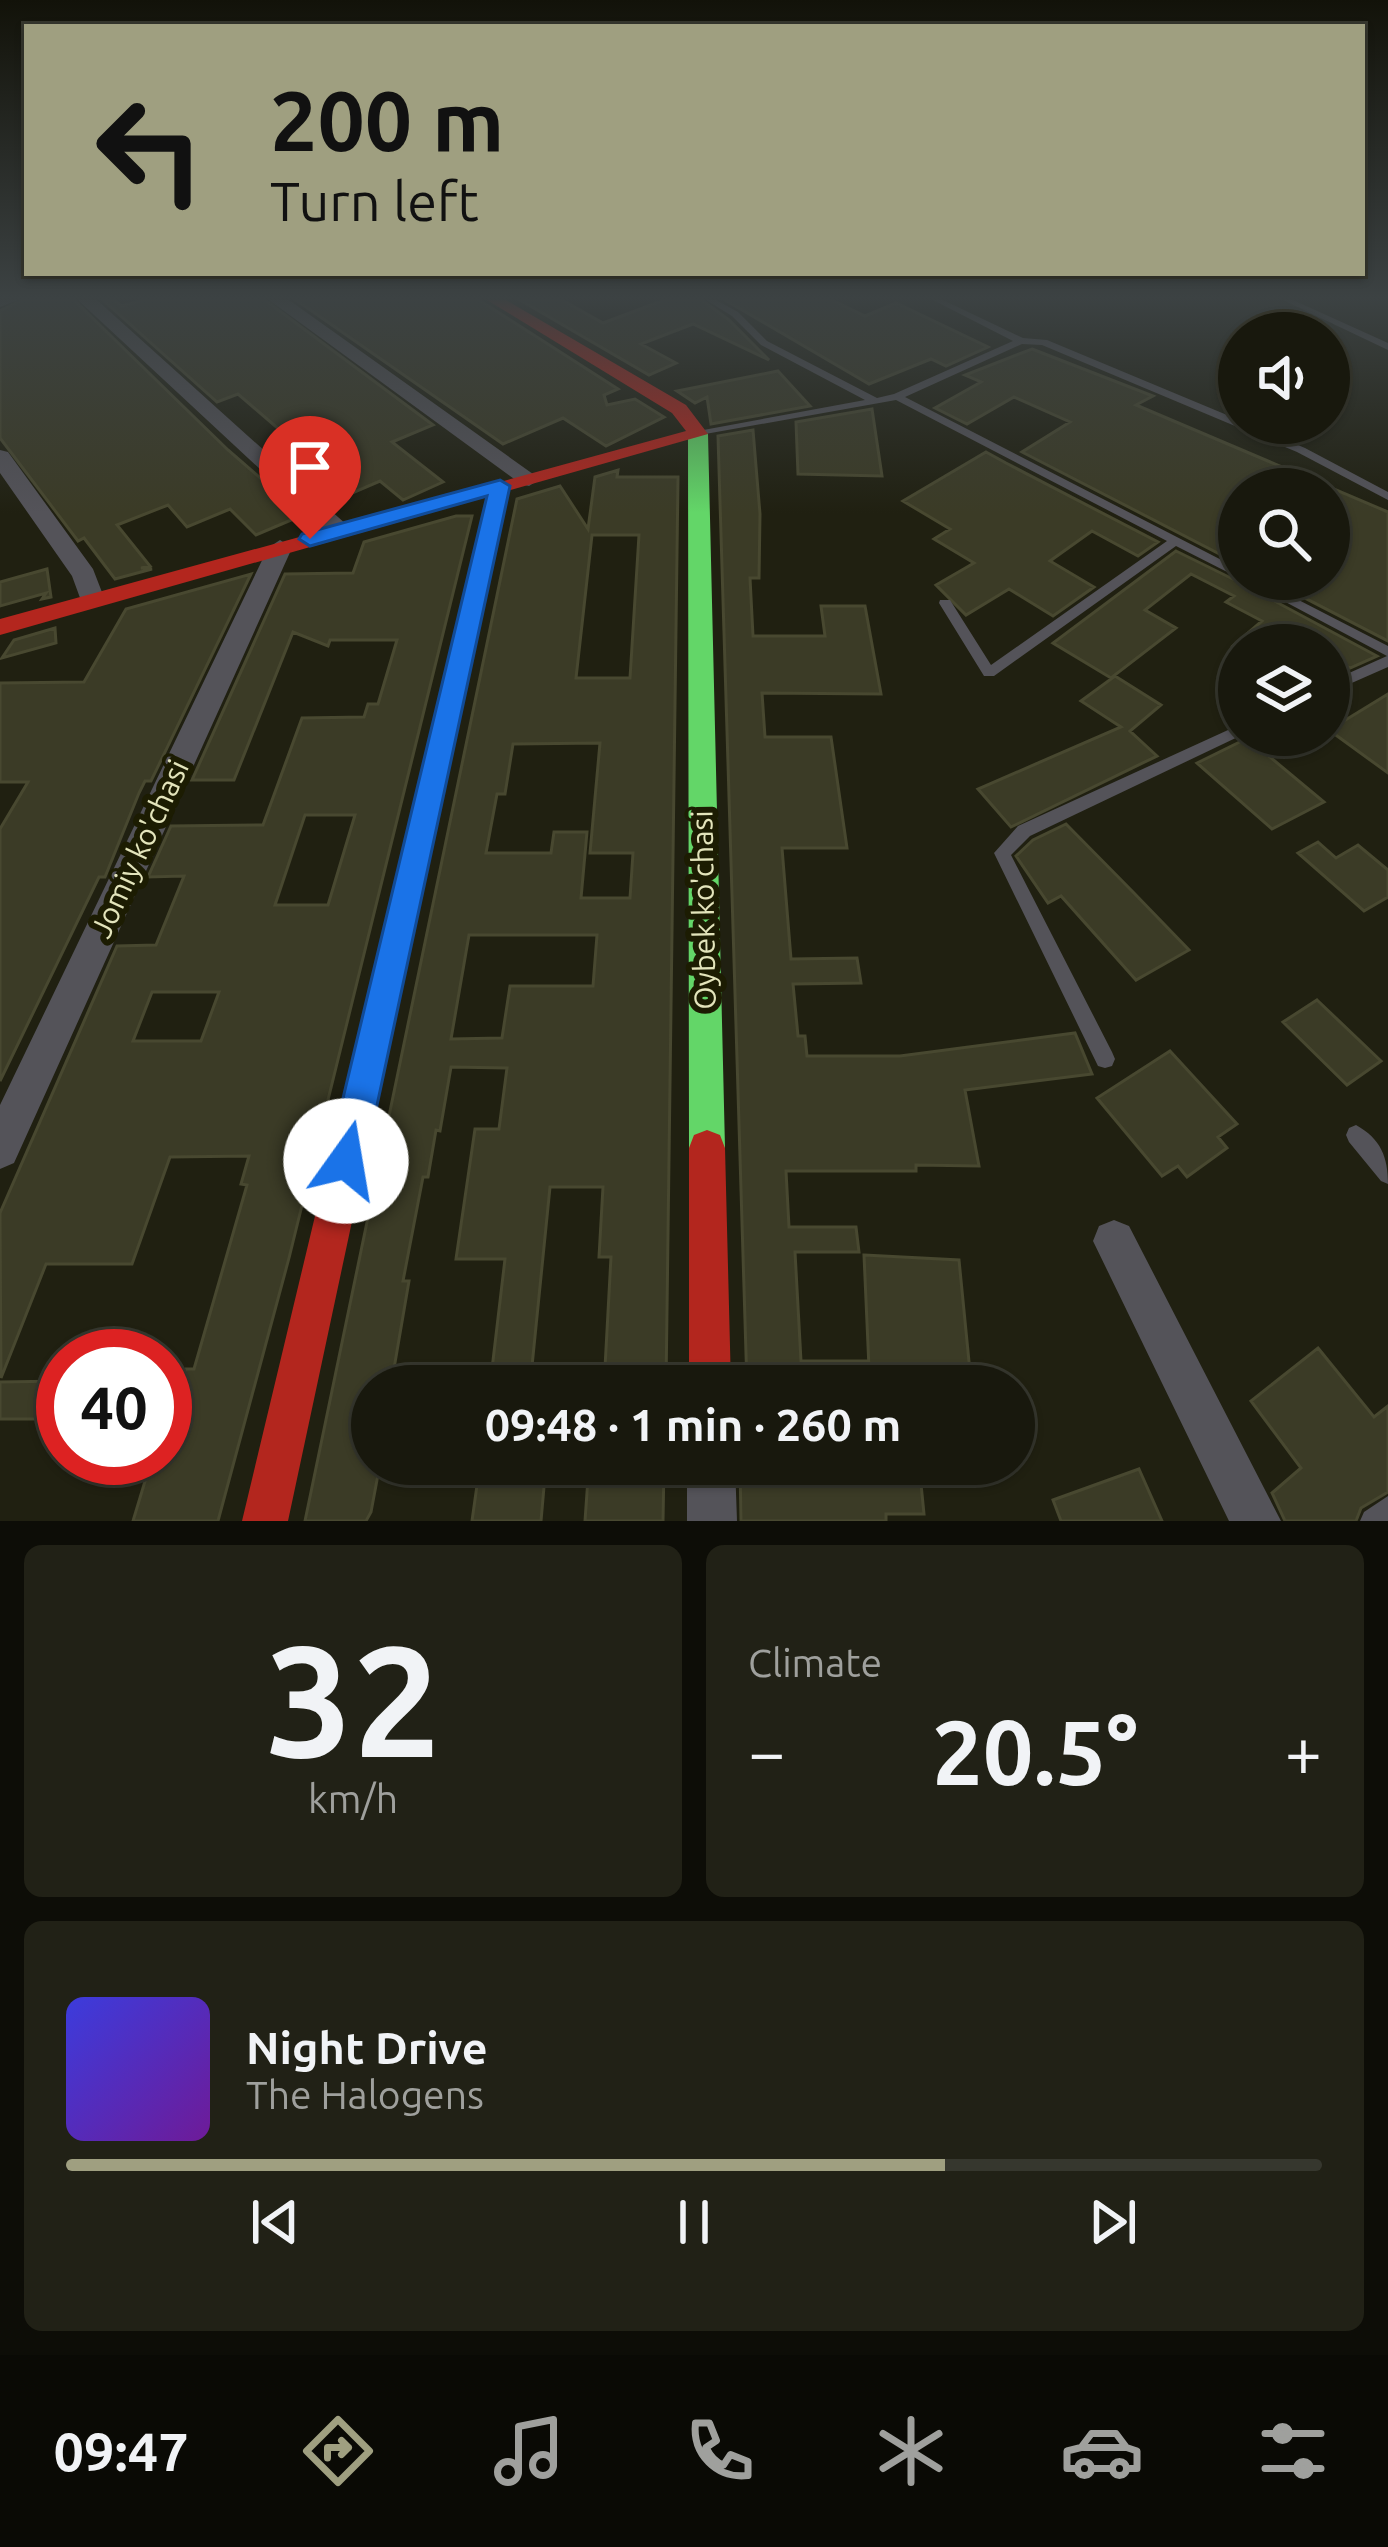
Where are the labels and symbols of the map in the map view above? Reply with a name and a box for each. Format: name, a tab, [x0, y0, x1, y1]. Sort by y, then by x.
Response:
pin	[259, 416, 361, 539]
street label: Jomiy ko'chasi	[83, 754, 195, 943]
street label: Oybek ko'chasi	[684, 810, 722, 1010]
position arrow	[283, 1098, 409, 1224]
speed limit sign: 40	[36, 1329, 192, 1485]

